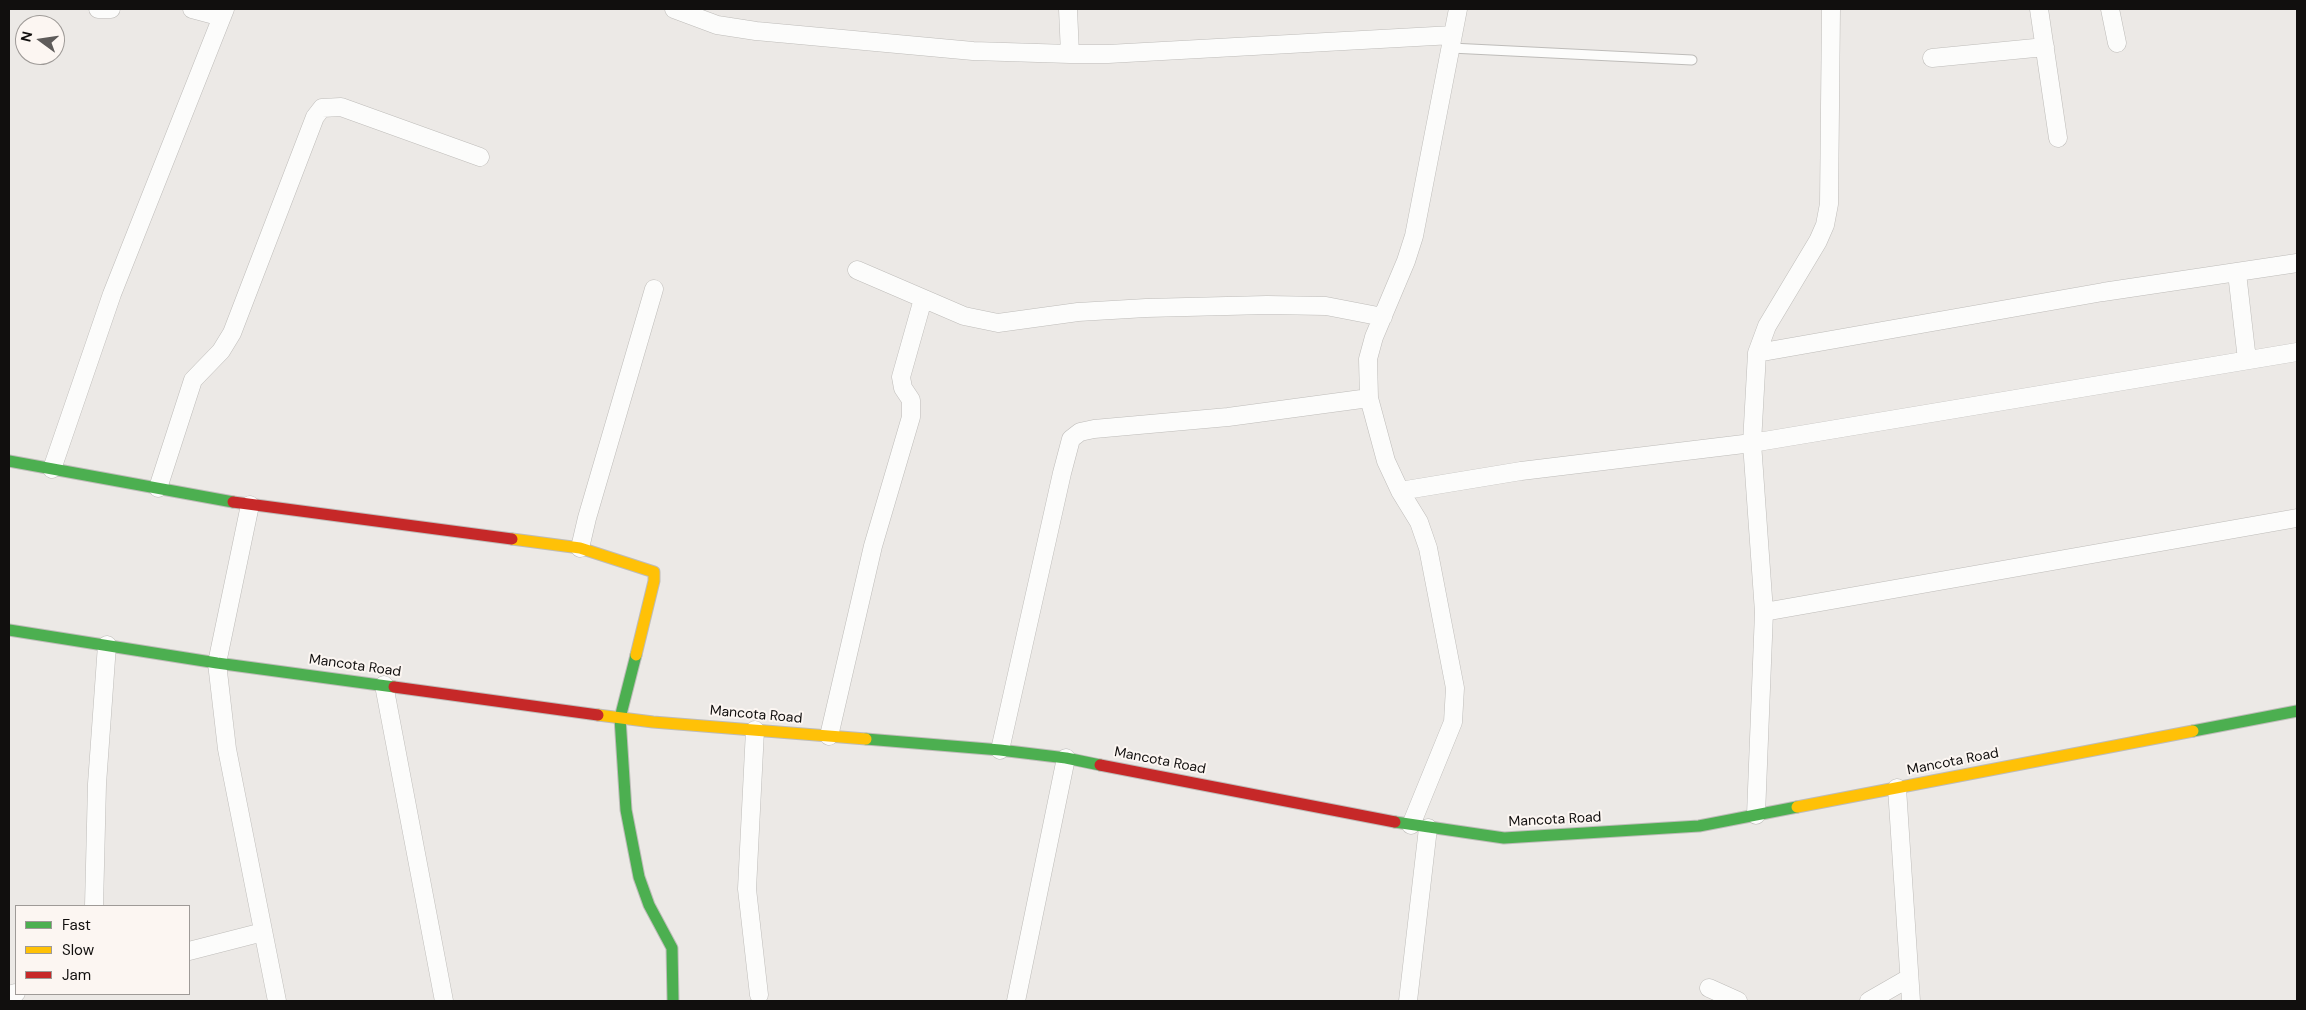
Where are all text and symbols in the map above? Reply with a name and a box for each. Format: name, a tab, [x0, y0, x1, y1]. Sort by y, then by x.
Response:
north arrow	[15, 15, 65, 65]
text: N	[16, 29, 36, 44]
street label: Mancota Road	[308, 651, 402, 681]
street label: Mancota Road	[709, 703, 803, 727]
street label: Mancota Road	[1113, 744, 1207, 778]
street label: Mancota Road	[1906, 745, 2000, 779]
street label: Mancota Road	[1508, 809, 1602, 831]
legend	[15, 905, 190, 995]
text: Fast	[62, 915, 91, 935]
text: Slow	[62, 940, 94, 960]
text: Jam	[62, 965, 91, 985]

